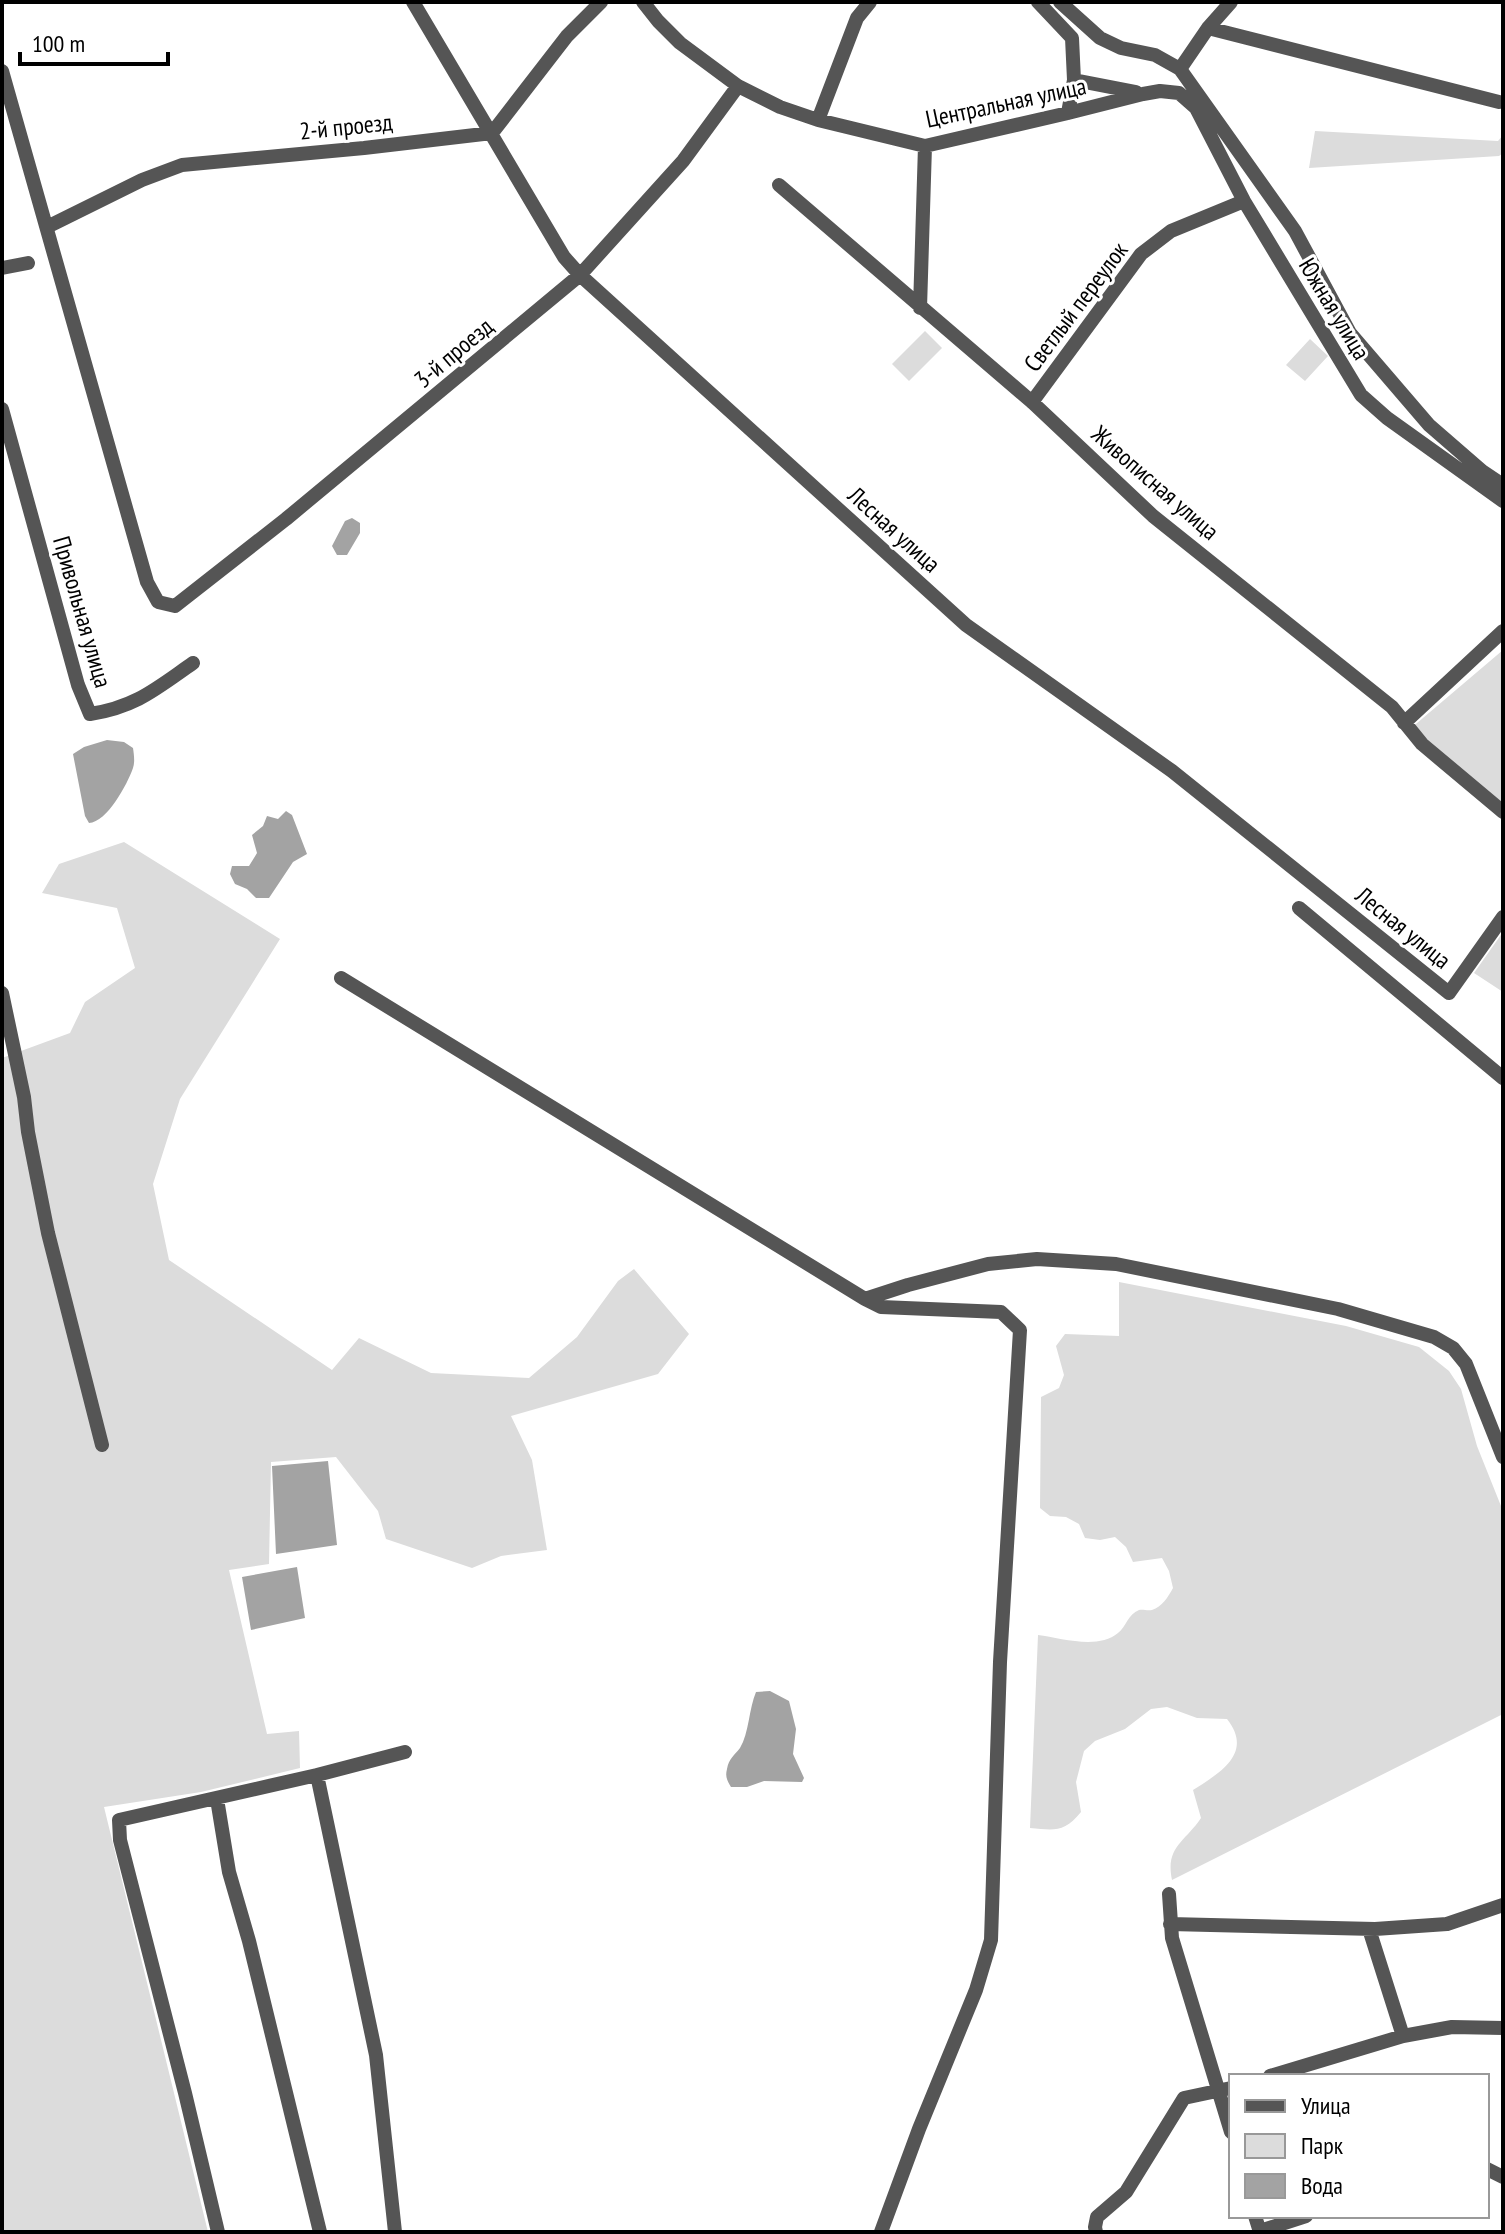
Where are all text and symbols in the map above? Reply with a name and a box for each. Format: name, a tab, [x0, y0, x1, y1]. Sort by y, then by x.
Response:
scale bar	[20, 16, 168, 66]
text: 100 m	[32, 28, 85, 59]
street label: Центральная улица	[923, 70, 1089, 135]
street label: 2-й проезд	[298, 106, 394, 147]
street label: Светлый переулок	[1017, 235, 1135, 378]
street label: Южная улица	[1292, 252, 1377, 365]
street label: 3-й проезд	[408, 310, 500, 395]
street label: Живописная улица	[1084, 418, 1226, 547]
street label: Лесная улица	[841, 479, 947, 579]
street label: Привольная улица	[46, 533, 119, 691]
street label: Лесная улица	[1349, 879, 1457, 975]
legend	[1229, 2074, 1489, 2218]
text: Улица	[1301, 2090, 1351, 2121]
text: Парк	[1301, 2130, 1344, 2161]
text: Вода	[1301, 2170, 1343, 2201]

